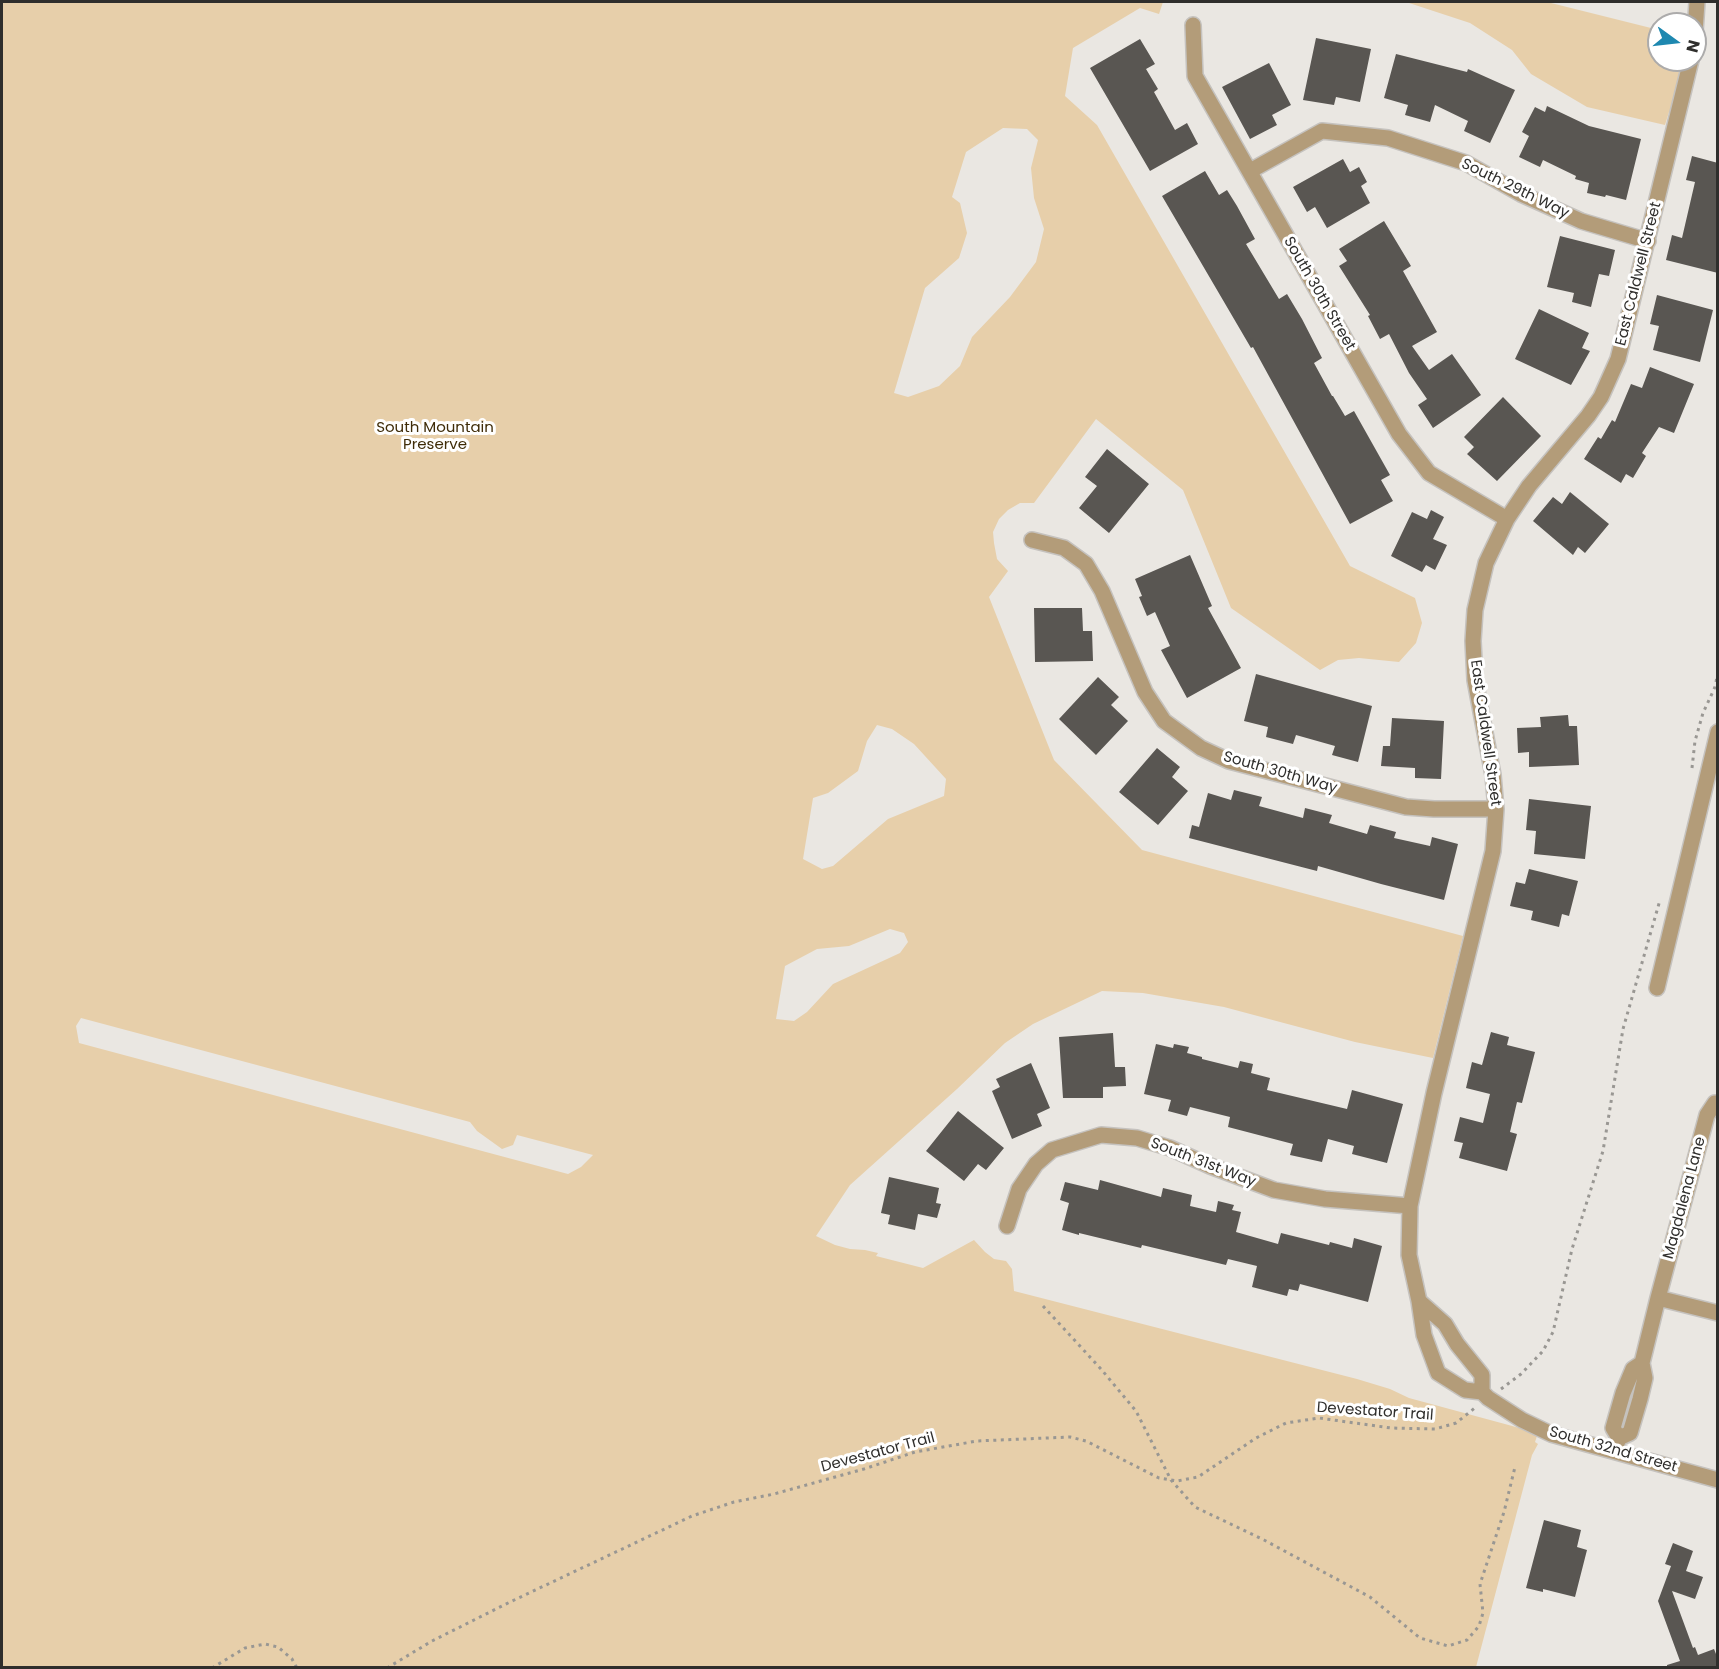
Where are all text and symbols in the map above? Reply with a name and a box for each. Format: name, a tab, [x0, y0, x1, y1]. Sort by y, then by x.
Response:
north arrow	[1647, 12, 1707, 72]
text: N	[1680, 37, 1706, 55]
street label: South 29th Way	[1458, 155, 1572, 223]
street label: East Caldwell Street	[1612, 200, 1666, 348]
street label: South 30th Street	[1279, 234, 1359, 354]
park label: South Mountain Preserve	[376, 419, 494, 454]
street label: East Caldwell Street	[1466, 659, 1504, 807]
street label: South 30th Way	[1221, 748, 1339, 798]
street label: South 31st Way	[1148, 1135, 1258, 1191]
street label: Magdalena Lane	[1660, 1135, 1710, 1261]
street label: Devestator Trail	[1316, 1399, 1434, 1425]
street label: South 32nd Street	[1547, 1423, 1679, 1477]
street label: Devestator Trail	[819, 1429, 937, 1477]

